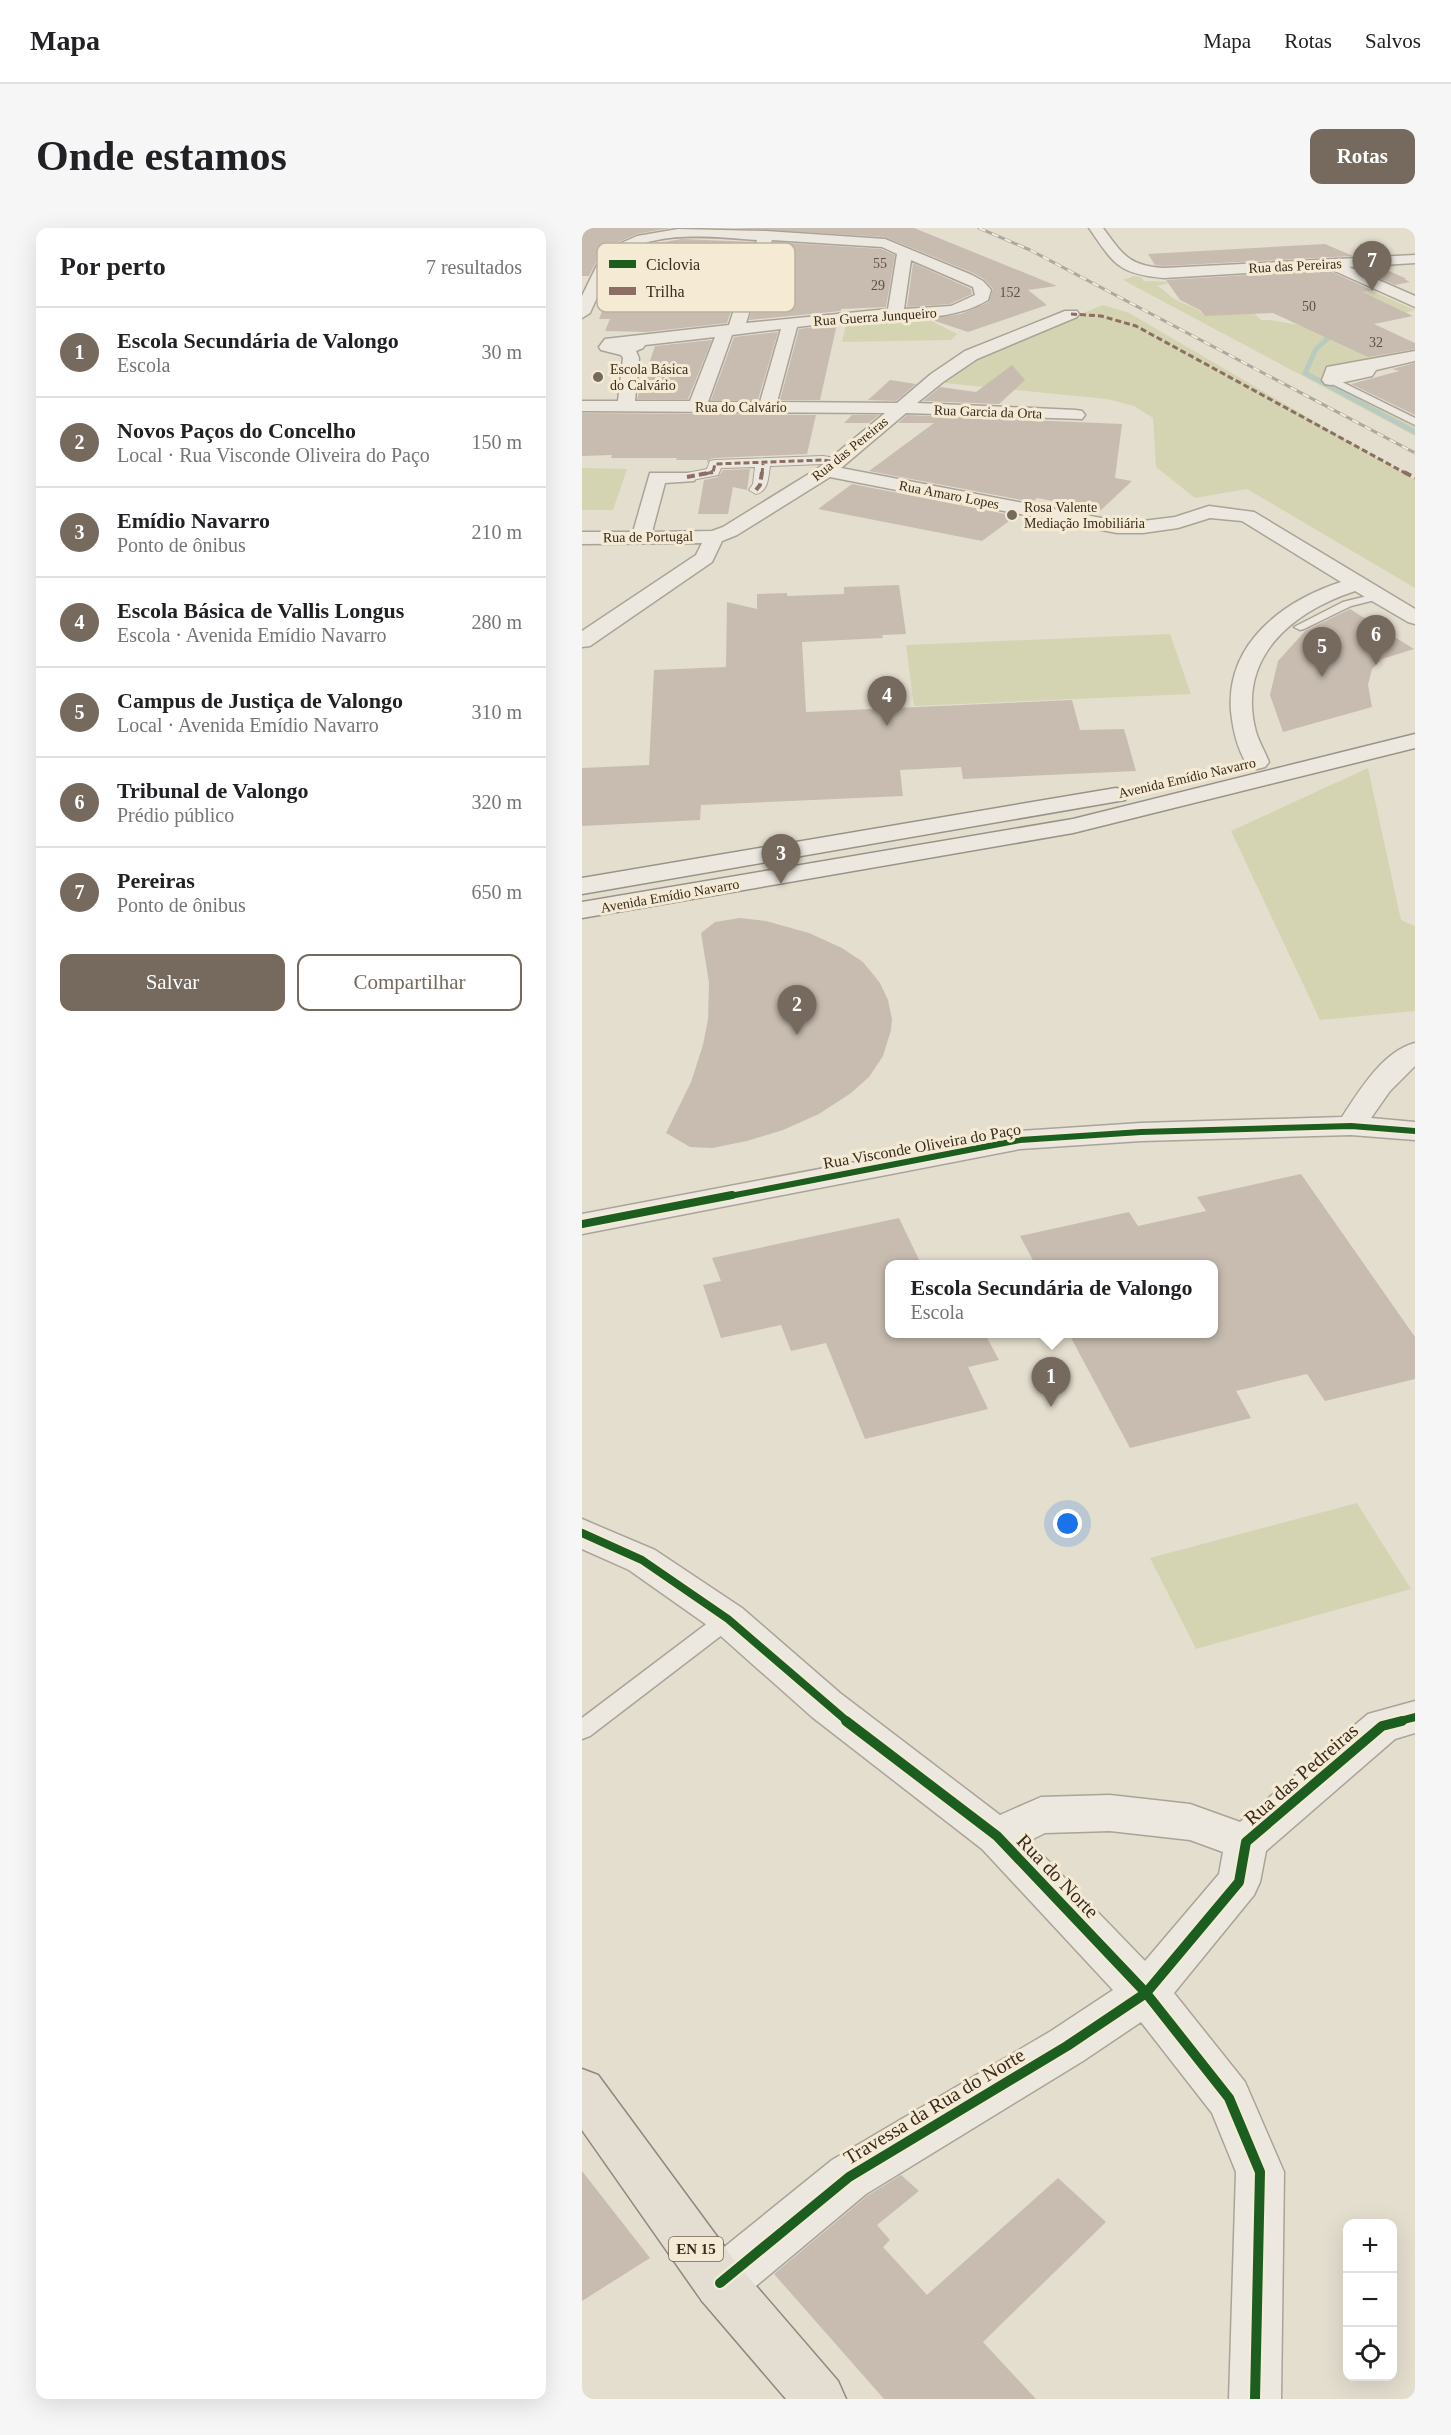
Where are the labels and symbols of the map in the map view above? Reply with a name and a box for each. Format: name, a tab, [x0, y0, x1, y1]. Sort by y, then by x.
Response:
pin: 7	[1352, 242, 1392, 291]
legend	[597, 243, 795, 312]
text: Ciclovia	[646, 256, 700, 273]
house number: 55	[873, 256, 887, 271]
street label: Rua das Pereiras	[1248, 256, 1342, 276]
house number: 29	[871, 278, 885, 293]
text: Trilha	[646, 283, 685, 300]
house number: 152	[1000, 285, 1021, 300]
house number: 50	[1302, 299, 1316, 314]
street label: Rua Guerra Junqueiro	[813, 305, 937, 329]
house number: 32	[1369, 335, 1383, 350]
place label: Escola Básica do Calvário	[610, 362, 689, 393]
marker: Escola Básica do Calvário	[591, 370, 605, 384]
street label: Rua do Calvário	[695, 400, 787, 415]
street label: Rua Garcia da Orta	[934, 403, 1043, 421]
street label: Rua das Pereiras	[809, 414, 891, 484]
street label: Rua Amaro Lopes	[898, 478, 1000, 512]
place label: Rosa Valente Mediação Imobiliária	[1024, 500, 1146, 531]
marker: Rosa Valente Mediação Imobiliária	[1005, 508, 1019, 522]
street label: Rua de Portugal	[603, 529, 693, 545]
pin: 6	[1356, 616, 1396, 665]
pin: 5	[1302, 628, 1342, 677]
pin: 4	[868, 676, 906, 726]
street label: Avenida Emídio Navarro	[1117, 755, 1257, 801]
pin: 3	[762, 834, 800, 884]
street label: Avenida Emídio Navarro	[600, 876, 740, 916]
pin: 2	[778, 986, 816, 1035]
street label: Rua Visconde Oliveira do Paço	[822, 1120, 1022, 1173]
pin: 1	[1032, 1358, 1070, 1407]
your location	[1053, 1509, 1082, 1538]
street label: Rua das Pedreiras	[1240, 1719, 1362, 1829]
street label: Rua do Norte	[1013, 1830, 1103, 1922]
street label: Travessa da Rua do Norte	[840, 2043, 1028, 2169]
road number: EN 15	[669, 2237, 723, 2261]

